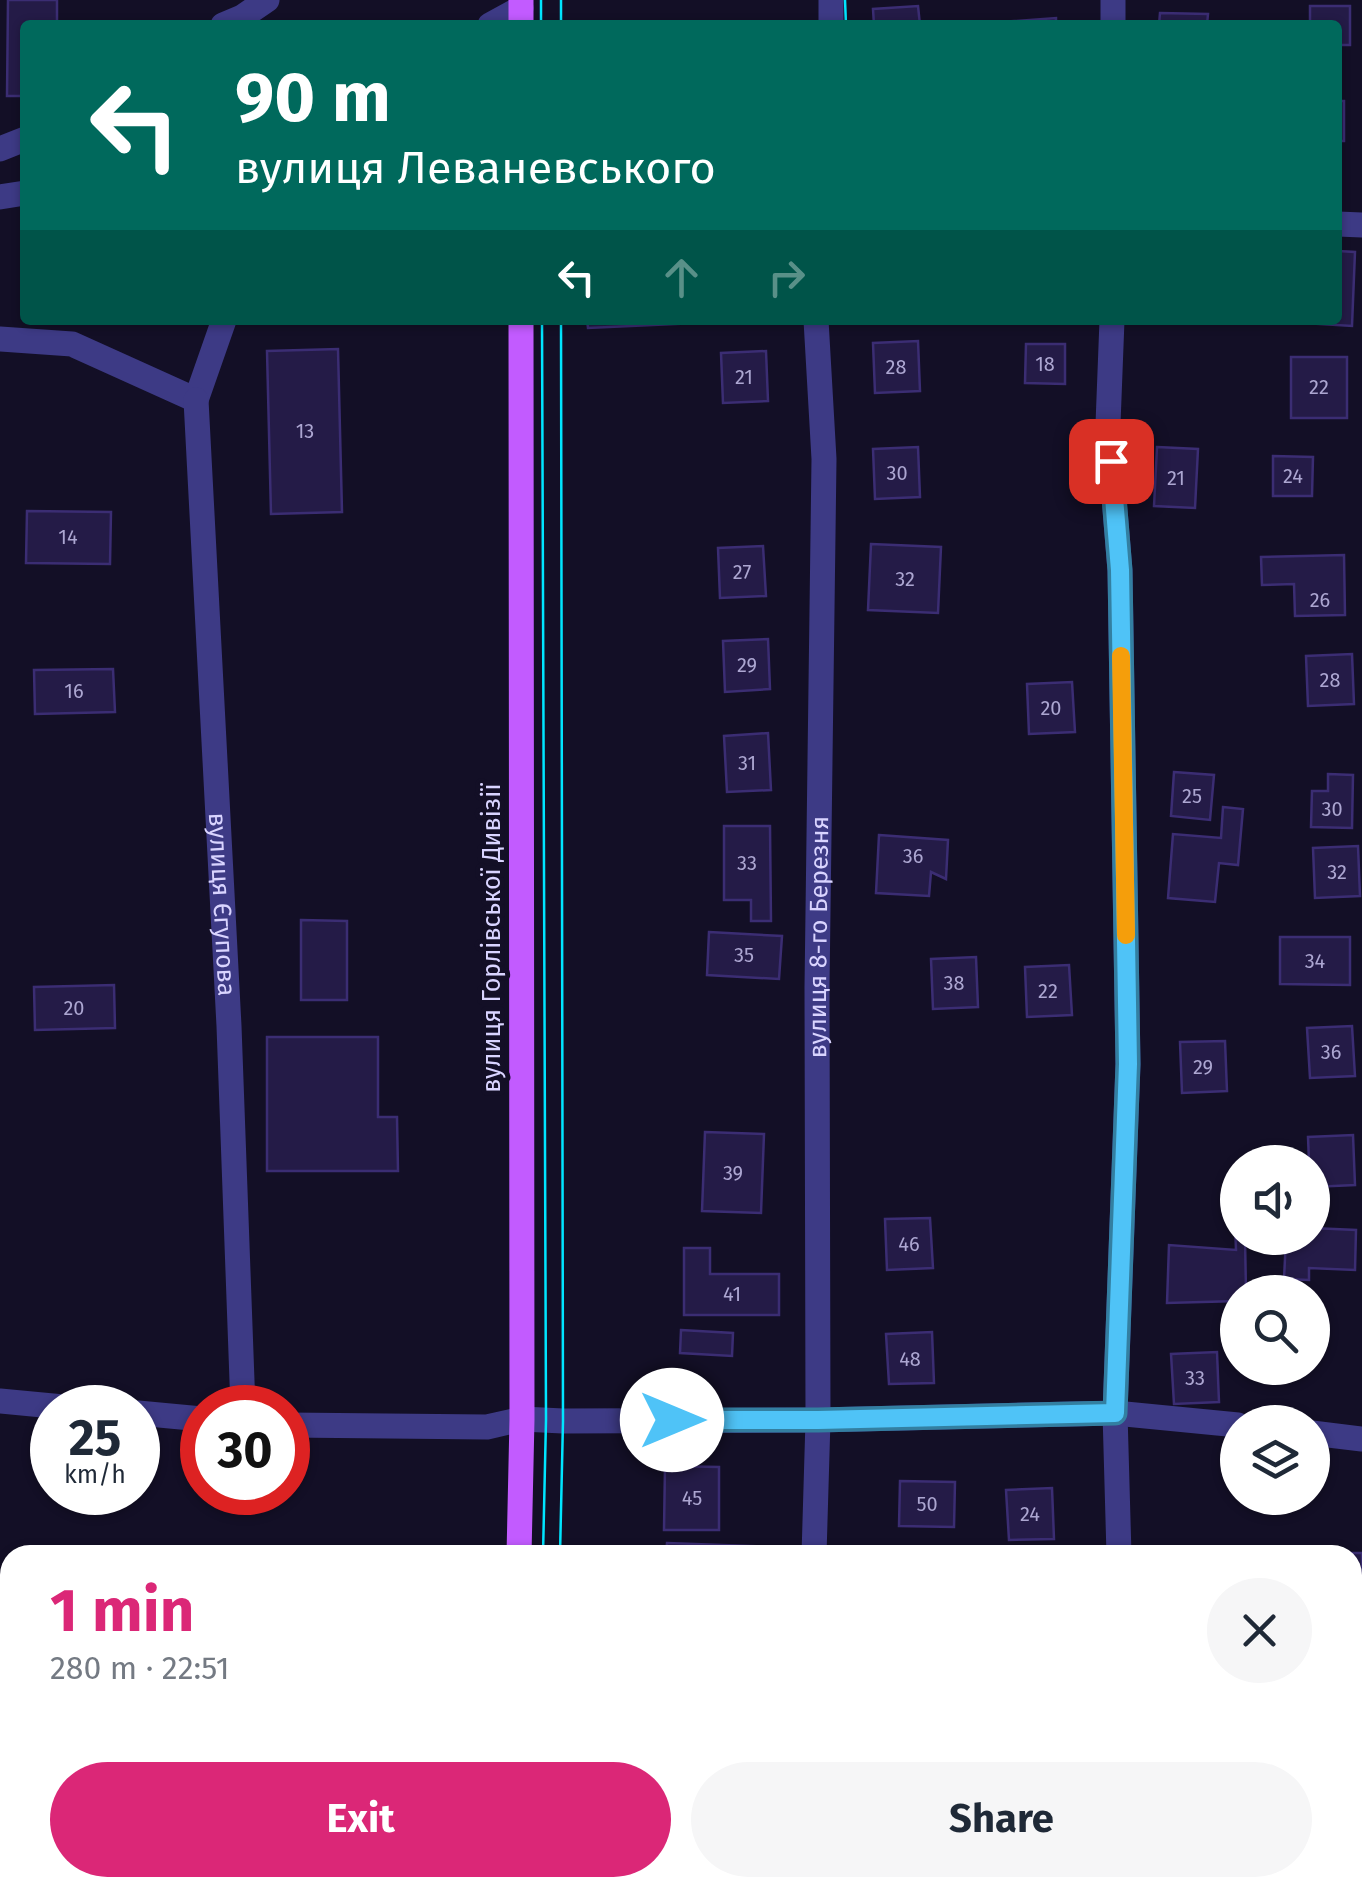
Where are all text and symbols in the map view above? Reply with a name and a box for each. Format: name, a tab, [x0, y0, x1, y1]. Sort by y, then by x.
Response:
text: 90 m	[235, 56, 391, 140]
icon: left	[70, 60, 200, 190]
text: вулиця Леваневського	[235, 141, 716, 195]
icon: left	[549, 250, 604, 305]
icon: ahead	[654, 250, 709, 305]
icon: right	[759, 250, 814, 305]
house number: 18	[1035, 352, 1055, 376]
house number: 28	[886, 355, 906, 379]
house number: 21	[735, 365, 753, 389]
house number: 22	[1309, 375, 1329, 399]
house number: 13	[296, 419, 314, 443]
pin	[1069, 419, 1154, 504]
icon: arrive	[1084, 434, 1139, 489]
house number: 30	[886, 461, 908, 485]
house number: 24	[1283, 464, 1303, 488]
house number: 21	[1167, 466, 1185, 490]
house number: 14	[58, 525, 78, 549]
house number: 27	[733, 560, 751, 584]
house number: 32	[895, 567, 915, 591]
house number: 26	[1310, 588, 1330, 612]
house number: 29	[737, 653, 757, 677]
house number: 28	[1320, 668, 1340, 692]
house number: 16	[64, 679, 84, 703]
house number: 20	[1040, 696, 1062, 720]
house number: 31	[738, 751, 756, 775]
street label: вулиця Горлівської Дивізії	[477, 782, 507, 1093]
house number: 25	[1182, 784, 1202, 808]
house number: 30	[1321, 797, 1343, 821]
street label: вулиця Єгупова	[202, 812, 241, 997]
street label: вулиця 8-го Березня	[803, 816, 835, 1058]
house number: 36	[903, 844, 923, 868]
house number: 33	[737, 851, 757, 875]
house number: 32	[1327, 860, 1347, 884]
house number: 35	[734, 943, 754, 967]
house number: 34	[1305, 949, 1326, 973]
house number: 38	[944, 971, 965, 995]
house number: 22	[1038, 979, 1058, 1003]
house number: 20	[63, 996, 85, 1020]
house number: 36	[1321, 1040, 1341, 1064]
house number: 29	[1193, 1055, 1213, 1079]
map controls	[1220, 1145, 1330, 1515]
button: sound	[1220, 1145, 1330, 1255]
house number: 39	[723, 1161, 743, 1185]
house number: 46	[898, 1232, 920, 1256]
button: search	[1220, 1275, 1330, 1385]
house number: 41	[723, 1282, 741, 1306]
house number: 48	[899, 1347, 921, 1371]
house number: 33	[1185, 1366, 1205, 1390]
position arrow	[620, 1368, 724, 1472]
speed limit sign: 30	[180, 1385, 310, 1515]
button: layers	[1220, 1405, 1330, 1515]
text: 25	[69, 1408, 121, 1468]
text: km/h	[64, 1460, 126, 1490]
house number: 45	[682, 1486, 702, 1510]
house number: 50	[916, 1492, 938, 1516]
house number: 24	[1020, 1502, 1040, 1526]
text: 1 min	[50, 1575, 194, 1647]
button: close	[1207, 1578, 1312, 1683]
text: 280 m · 22:51	[50, 1649, 230, 1687]
button: Exit	[50, 1762, 671, 1877]
button: Share	[691, 1762, 1312, 1877]

